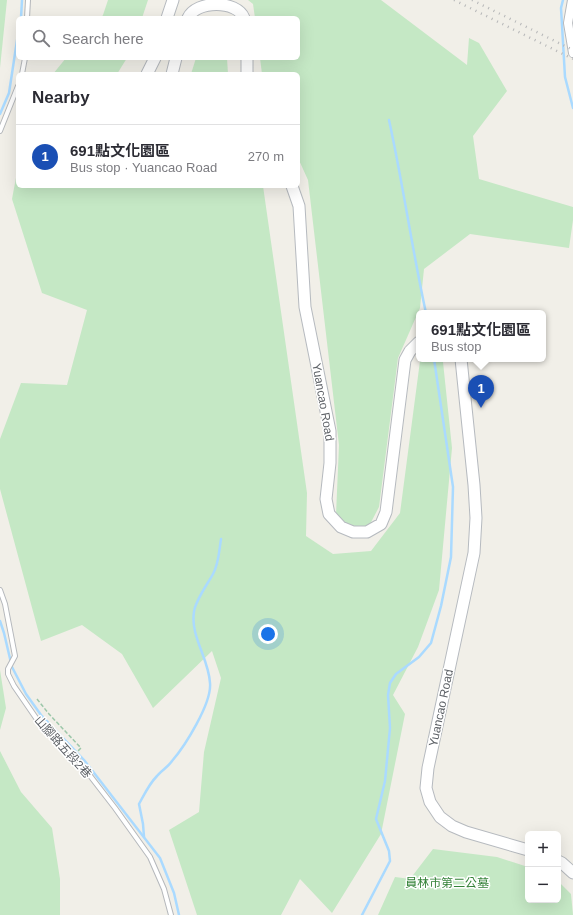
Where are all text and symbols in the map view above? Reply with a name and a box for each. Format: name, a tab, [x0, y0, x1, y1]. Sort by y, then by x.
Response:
search box	[16, 16, 300, 60]
icon: search	[30, 27, 52, 49]
text: Search here	[62, 30, 144, 47]
text: Nearby	[32, 88, 90, 107]
text: 691點文化園區	[70, 142, 170, 159]
text: 1	[41, 149, 49, 164]
text: 270 m	[248, 149, 284, 164]
text: Bus stop · Yuancao Road	[70, 160, 217, 175]
popup	[416, 310, 546, 362]
text: 691點文化園區	[431, 321, 531, 338]
text: Bus stop	[431, 339, 482, 354]
street label: Yuancao Road	[309, 362, 337, 442]
pin: 1	[468, 375, 494, 408]
your location	[258, 624, 278, 644]
street label: Yuancao Road	[426, 668, 456, 748]
street label: 山腳路五段2巷	[31, 713, 95, 781]
map controls	[525, 831, 561, 903]
button: +	[525, 831, 561, 867]
button: −	[525, 867, 561, 903]
park label: 員林市第二公墓	[405, 876, 489, 890]

